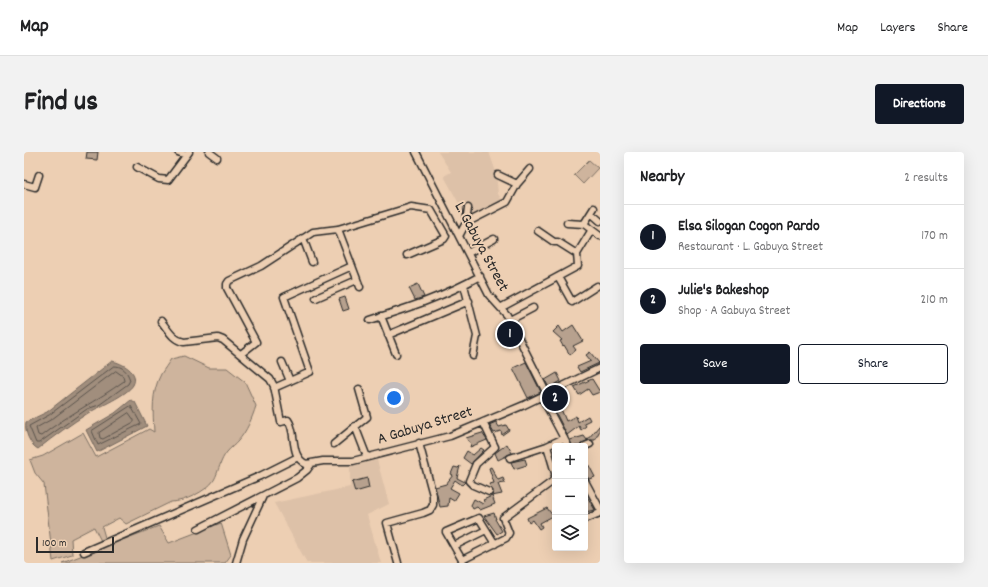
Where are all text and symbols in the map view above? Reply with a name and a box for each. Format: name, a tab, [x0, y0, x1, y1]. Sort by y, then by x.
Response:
text: Map	[20, 14, 49, 41]
text: Map	[837, 18, 858, 38]
text: Layers	[880, 18, 915, 38]
text: Share	[937, 18, 968, 38]
text: Find us	[24, 84, 98, 124]
button: Directions	[875, 84, 964, 124]
text: Nearby	[640, 166, 684, 190]
text: 2 results	[904, 169, 948, 188]
street label: L. Gabuya Street	[448, 198, 514, 296]
text: Elsa Silogan Cogon Pardo	[678, 216, 820, 238]
text: 1	[652, 227, 654, 246]
text: 170 m	[921, 227, 948, 246]
text: Restaurant · L. Gabuya Street	[678, 238, 823, 257]
text: Julie's Bakeshop	[678, 280, 769, 302]
text: 2	[650, 291, 656, 310]
text: 210 m	[920, 291, 948, 310]
text: Shop · A Gabuya Street	[678, 302, 790, 321]
pin: 1	[497, 319, 523, 349]
button: Save	[640, 344, 790, 384]
button: Share	[798, 344, 948, 384]
pin: 2	[542, 383, 568, 413]
your location	[384, 388, 404, 408]
street label: A Gabuya Street	[375, 401, 475, 451]
map controls	[552, 443, 588, 551]
button: +	[552, 443, 588, 479]
button: −	[552, 479, 588, 515]
button: layers	[552, 515, 588, 551]
scale bar	[36, 535, 114, 554]
text: 100 m	[42, 536, 66, 552]

